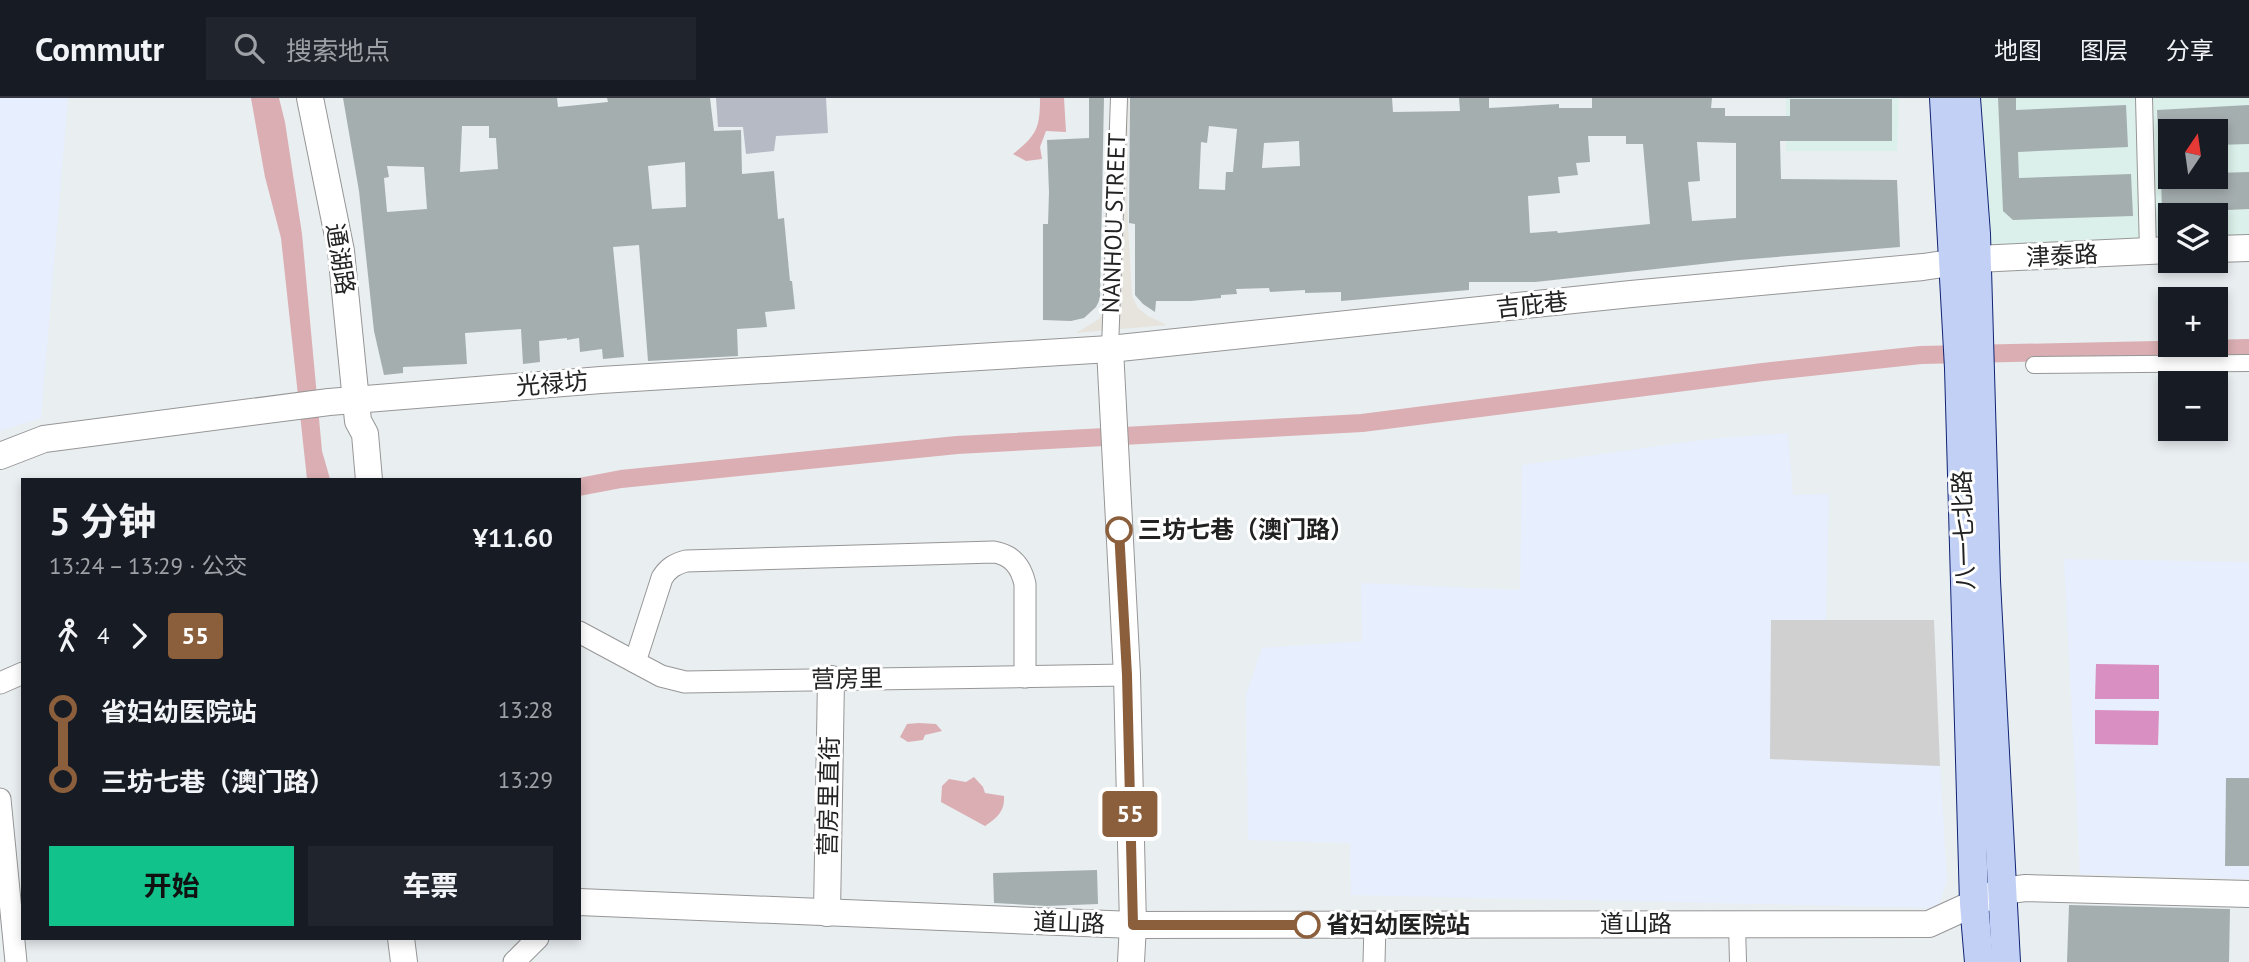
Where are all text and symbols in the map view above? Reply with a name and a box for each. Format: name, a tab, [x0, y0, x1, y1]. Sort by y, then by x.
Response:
search box	[206, 17, 696, 80]
text: Commutr	[35, 27, 164, 70]
icon: search	[230, 29, 268, 67]
text: 搜索地点	[286, 34, 390, 67]
text: 地图	[1994, 35, 2042, 66]
text: 图层	[2080, 35, 2128, 66]
text: 分享	[2166, 35, 2214, 66]
north arrow	[2158, 119, 2228, 189]
map controls	[2158, 119, 2228, 441]
street label: NANHOU STREET	[1095, 132, 1132, 314]
button: layers	[2158, 203, 2228, 273]
street label: 通湖路	[320, 221, 361, 297]
street label: 津泰路	[2025, 238, 2099, 273]
street label: 吉庇巷	[1495, 285, 1569, 324]
button: +	[2158, 287, 2228, 357]
street label: 光禄坊	[515, 365, 589, 402]
button: −	[2158, 371, 2228, 441]
street label: 八一七北路	[1946, 470, 1981, 591]
text: 5 分钟	[49, 496, 156, 545]
place label: 三坊七巷（澳门路）	[1138, 514, 1354, 545]
marker: 三坊七巷（澳门路）	[1106, 517, 1132, 543]
text: ¥11.60	[473, 521, 553, 554]
text: 13:24 – 13:29 · 公交	[49, 551, 248, 580]
icon: walk	[49, 617, 87, 655]
icon: forward	[120, 617, 158, 655]
text: 55	[182, 620, 209, 651]
text: 4	[97, 621, 110, 650]
street label: 营房里	[811, 662, 883, 695]
text: 省妇幼医院站	[101, 695, 257, 728]
text: 13:28	[498, 695, 553, 724]
street label: 营房里直街	[812, 736, 845, 856]
text: 三坊七巷（澳门路）	[101, 765, 335, 798]
text: 13:29	[498, 765, 553, 794]
line badge: 55	[1098, 791, 1162, 837]
text: 55	[1116, 798, 1144, 829]
button: 开始	[49, 846, 294, 926]
button: 车票	[308, 846, 553, 926]
street label: 道山路	[1032, 906, 1106, 939]
street label: 道山路	[1600, 908, 1672, 939]
place label: 省妇幼医院站	[1326, 909, 1470, 940]
marker: 省妇幼医院站	[1294, 912, 1320, 938]

